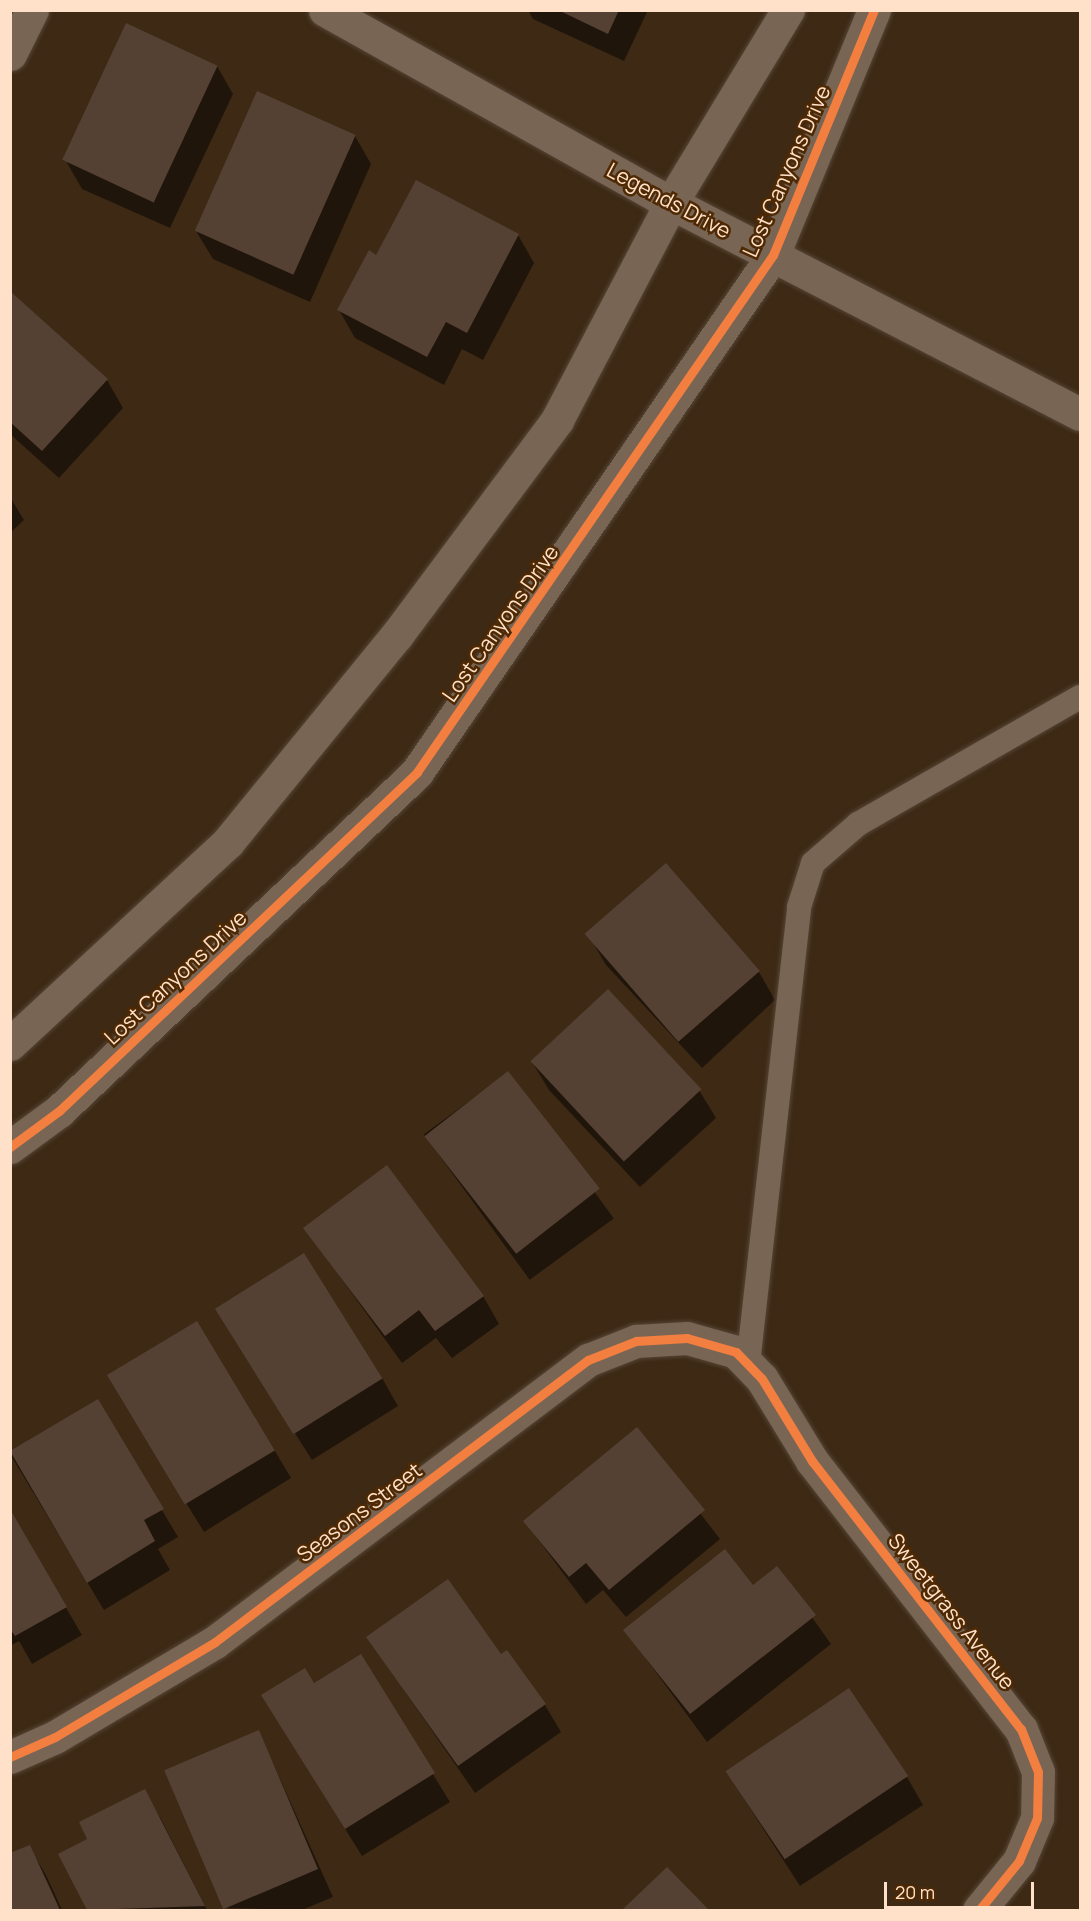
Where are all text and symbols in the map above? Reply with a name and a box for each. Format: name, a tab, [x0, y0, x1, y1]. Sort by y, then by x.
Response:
street label: Lost Canyons Drive	[737, 81, 835, 261]
street label: Legends Drive	[603, 157, 735, 243]
street label: Lost Canyons Drive	[437, 540, 563, 706]
street label: Lost Canyons Drive	[99, 905, 251, 1049]
street label: Seasons Street	[292, 1457, 426, 1567]
street label: Sweetgrass Avenue	[883, 1528, 1021, 1694]
scale bar	[887, 1870, 1037, 1908]
text: 20 m	[895, 1880, 935, 1904]

